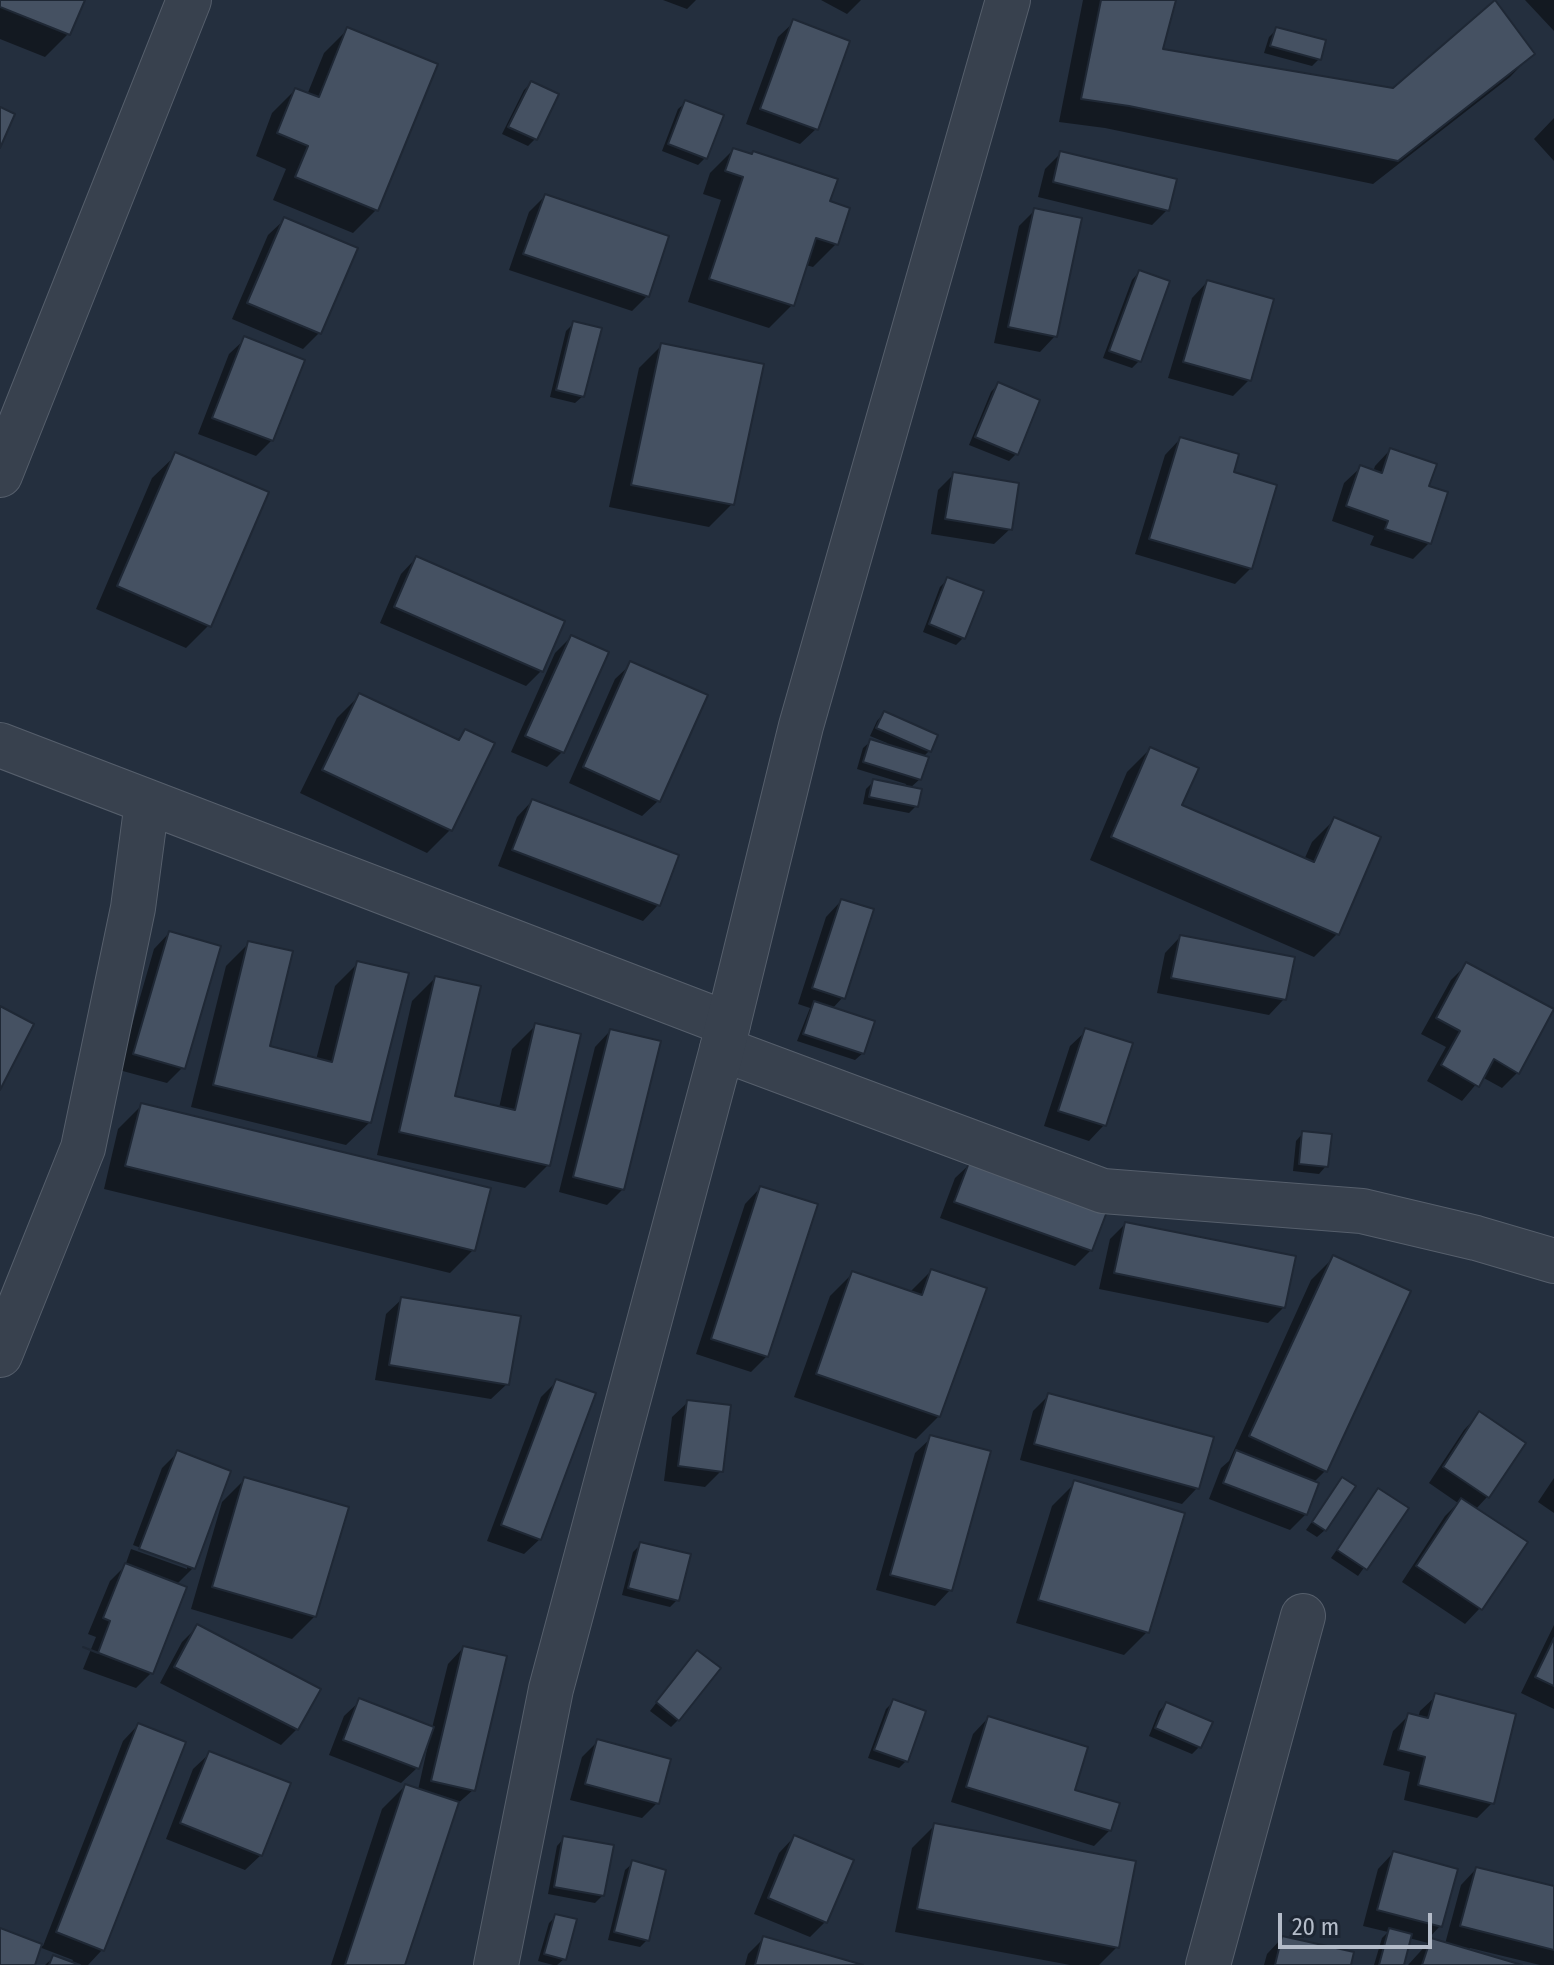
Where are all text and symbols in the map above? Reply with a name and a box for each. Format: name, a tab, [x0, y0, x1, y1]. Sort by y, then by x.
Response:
scale bar	[1282, 1897, 1436, 1947]
text: 20 m	[1292, 1913, 1339, 1941]

